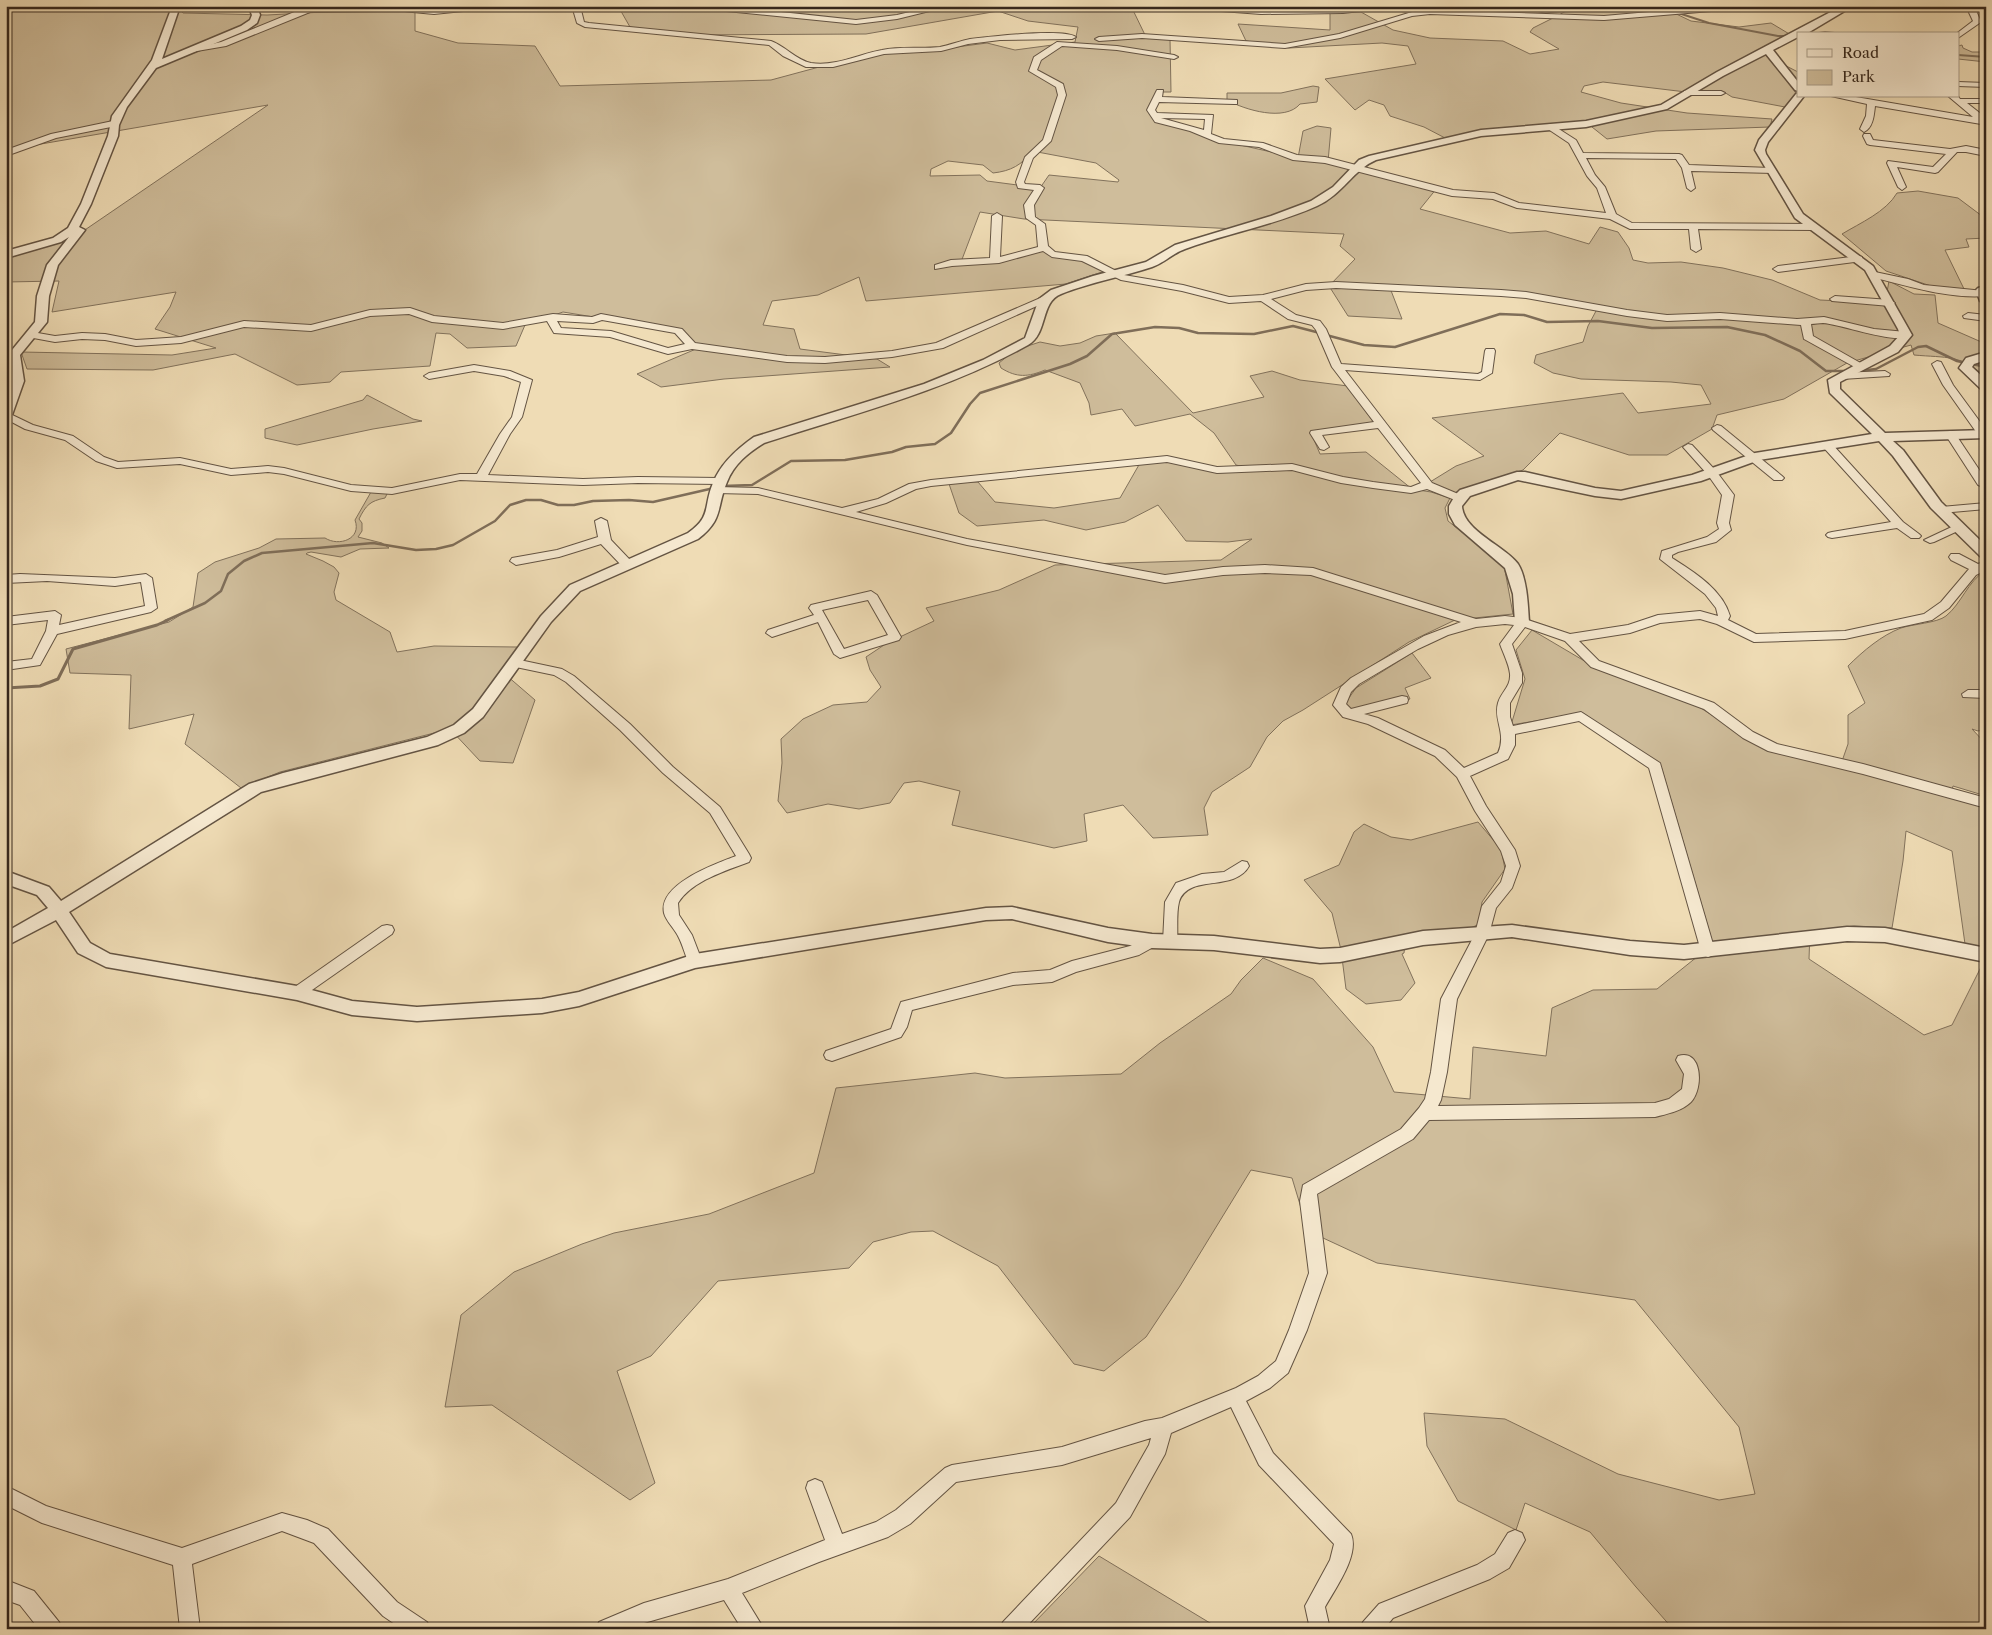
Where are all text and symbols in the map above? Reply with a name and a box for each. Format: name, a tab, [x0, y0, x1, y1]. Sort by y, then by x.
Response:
legend	[1797, 32, 1960, 98]
text: Road	[1842, 43, 1879, 62]
text: Park	[1842, 67, 1876, 86]

